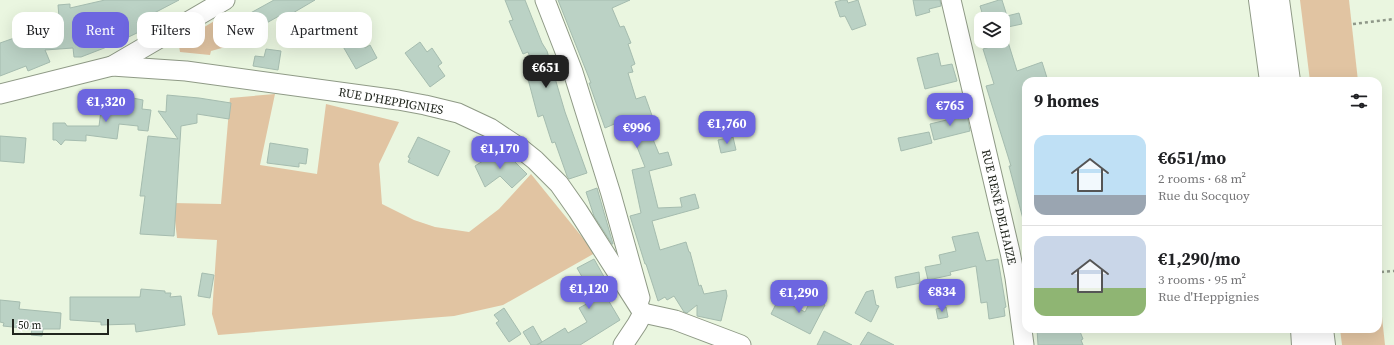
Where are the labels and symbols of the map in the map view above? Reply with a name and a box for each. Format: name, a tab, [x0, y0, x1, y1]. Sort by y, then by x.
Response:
pin: €651	[522, 55, 570, 89]
street label: RUE D'HEPPIGNIES	[337, 84, 445, 118]
pin: €1,320	[73, 89, 139, 123]
pin: €765	[926, 93, 974, 127]
pin: €1,760	[694, 111, 760, 145]
pin: €996	[613, 115, 661, 149]
pin: €1,170	[467, 136, 533, 170]
street label: RUE RENÉ DELHAIZE	[978, 148, 1020, 266]
pin: €1,120	[556, 276, 622, 310]
pin: €834	[918, 279, 966, 313]
pin: €1,290	[766, 280, 832, 314]
scale bar	[12, 317, 109, 336]

